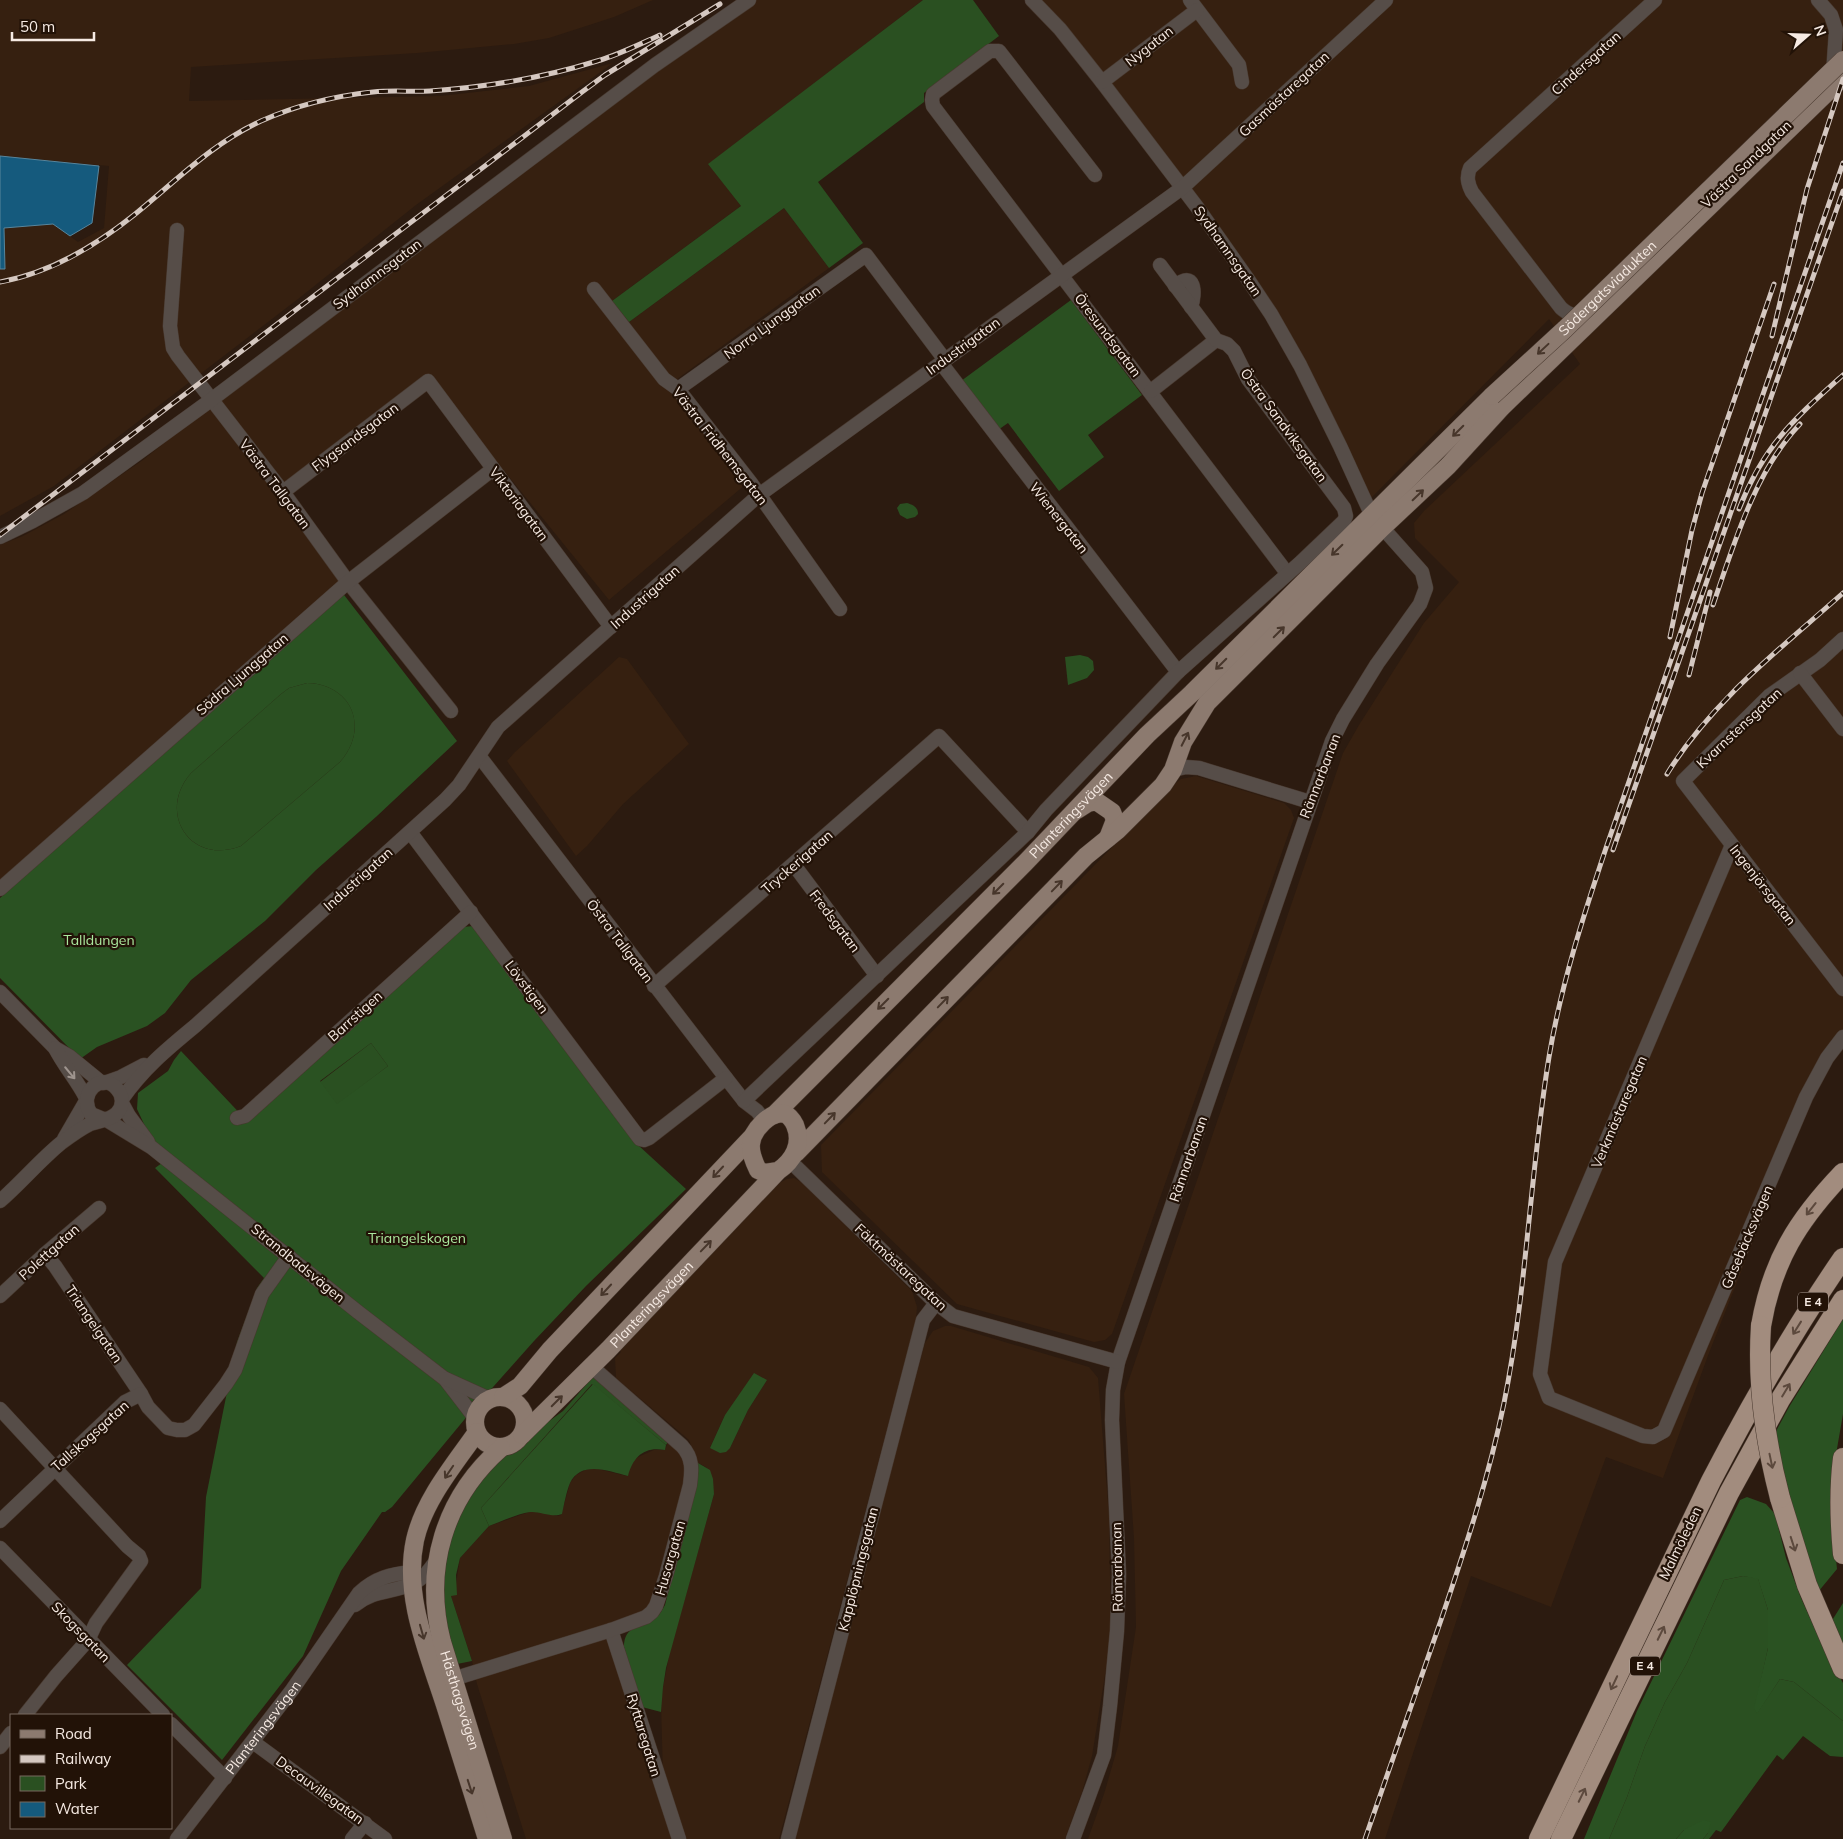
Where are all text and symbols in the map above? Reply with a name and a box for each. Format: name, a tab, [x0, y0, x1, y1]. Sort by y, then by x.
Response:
scale bar	[12, 10, 95, 42]
north arrow	[1783, 10, 1833, 60]
text: 50 m	[20, 17, 55, 36]
street label: Nygatan	[1121, 22, 1177, 70]
text: N	[1810, 23, 1830, 39]
street label: Cindersgatan	[1547, 27, 1625, 99]
street label: Gasmästaregatan	[1235, 47, 1333, 141]
street label: Västra Sandgatan	[1697, 116, 1795, 212]
street label: Sydhamnsgatan	[1190, 202, 1266, 300]
street label: Sydhamnsgatan	[329, 235, 425, 313]
street label: Södergatsviadukten	[1555, 236, 1660, 340]
street label: Norra Ljunggatan	[720, 281, 824, 363]
street label: Öresundsgatan	[1071, 290, 1145, 380]
street label: Industrigatan	[923, 313, 1003, 379]
one-way arrow	[1537, 343, 1550, 355]
street label: Östra Sandviksgatan	[1237, 364, 1331, 486]
street label: Västra Fridhemsgatan	[668, 383, 772, 509]
street label: Flygsandsgatan	[308, 398, 402, 476]
one-way arrow	[1452, 424, 1464, 436]
street label: Västra Tallgatan	[235, 436, 315, 532]
street label: Viktoriagatan	[485, 463, 553, 545]
street label: Wienergatan	[1026, 479, 1092, 557]
one-way arrow	[1411, 489, 1424, 501]
one-way arrow	[1330, 544, 1343, 556]
street label: Industrigatan	[607, 561, 683, 633]
one-way arrow	[1272, 626, 1285, 638]
street label: Södra Ljunggatan	[192, 629, 292, 719]
one-way arrow	[1215, 658, 1227, 670]
street label: Kvarnstensgatan	[1693, 684, 1785, 772]
street label: Rännarbanan	[1296, 731, 1344, 821]
one-way arrow	[1181, 732, 1190, 747]
street label: Planteringsvägen	[1025, 768, 1116, 862]
street label: Tryckerigatan	[758, 826, 836, 898]
street label: Ingenjörsgatan	[1726, 841, 1800, 929]
street label: Industrigatan	[320, 843, 396, 915]
one-way arrow	[1051, 880, 1063, 892]
one-way arrow	[993, 883, 1005, 895]
street label: Fredsgatan	[806, 886, 864, 956]
street label: Östra Tallgatan	[583, 895, 657, 987]
park label: Talldungen	[63, 931, 135, 949]
street label: Lövstigen	[501, 957, 553, 1017]
street label: Barrstigen	[324, 987, 386, 1045]
one-way arrow	[937, 996, 950, 1008]
one-way arrow	[877, 998, 889, 1010]
street label: Verkmästaregatan	[1587, 1053, 1651, 1171]
one-way arrow	[65, 1066, 76, 1079]
one-way arrow	[824, 1112, 836, 1124]
street label: Rännarbanan	[1165, 1114, 1211, 1204]
one-way arrow	[712, 1166, 724, 1178]
street label: Gåsebäcksvägen	[1717, 1182, 1777, 1292]
one-way arrow	[1806, 1202, 1816, 1216]
street label: Fäktmästaregatan	[851, 1219, 951, 1315]
street label: Polettgatan	[15, 1220, 83, 1284]
street label: Strandbadsvägen	[247, 1220, 349, 1306]
park label: Triangelskogen	[368, 1229, 466, 1247]
one-way arrow	[700, 1240, 712, 1252]
street label: Planteringsvägen	[606, 1257, 697, 1352]
street label: Triangelgatan	[61, 1282, 127, 1366]
one-way arrow	[600, 1284, 612, 1296]
road number: E 4	[1798, 1292, 1828, 1311]
one-way arrow	[1792, 1320, 1802, 1334]
one-way arrow	[1782, 1383, 1792, 1397]
one-way arrow	[551, 1394, 563, 1407]
street label: Tallskogsgatan	[48, 1396, 132, 1476]
one-way arrow	[1767, 1453, 1776, 1469]
one-way arrow	[444, 1465, 454, 1479]
street label: Malmöleden	[1655, 1503, 1705, 1583]
street label: Kapplöpningsgatan	[834, 1505, 882, 1633]
street label: Husargatan	[651, 1518, 689, 1598]
street label: Rännarbanan	[1107, 1522, 1127, 1612]
one-way arrow	[1789, 1536, 1799, 1552]
street label: Skogsgatan	[48, 1598, 114, 1666]
one-way arrow	[417, 1623, 427, 1639]
one-way arrow	[1657, 1626, 1666, 1641]
street label: Hästhagsvägen	[436, 1648, 484, 1752]
road number: E 4	[1630, 1656, 1660, 1675]
one-way arrow	[1608, 1675, 1618, 1690]
street label: Planteringsvägen	[221, 1677, 305, 1778]
street label: Ryttaregatan	[623, 1691, 665, 1779]
legend	[10, 1714, 172, 1829]
text: Road	[55, 1724, 92, 1743]
text: Railway	[55, 1749, 111, 1768]
street label: Decauvillegatan	[272, 1752, 368, 1828]
text: Park	[55, 1774, 87, 1793]
one-way arrow	[466, 1779, 476, 1795]
one-way arrow	[1578, 1788, 1587, 1803]
text: Water	[55, 1799, 99, 1818]

